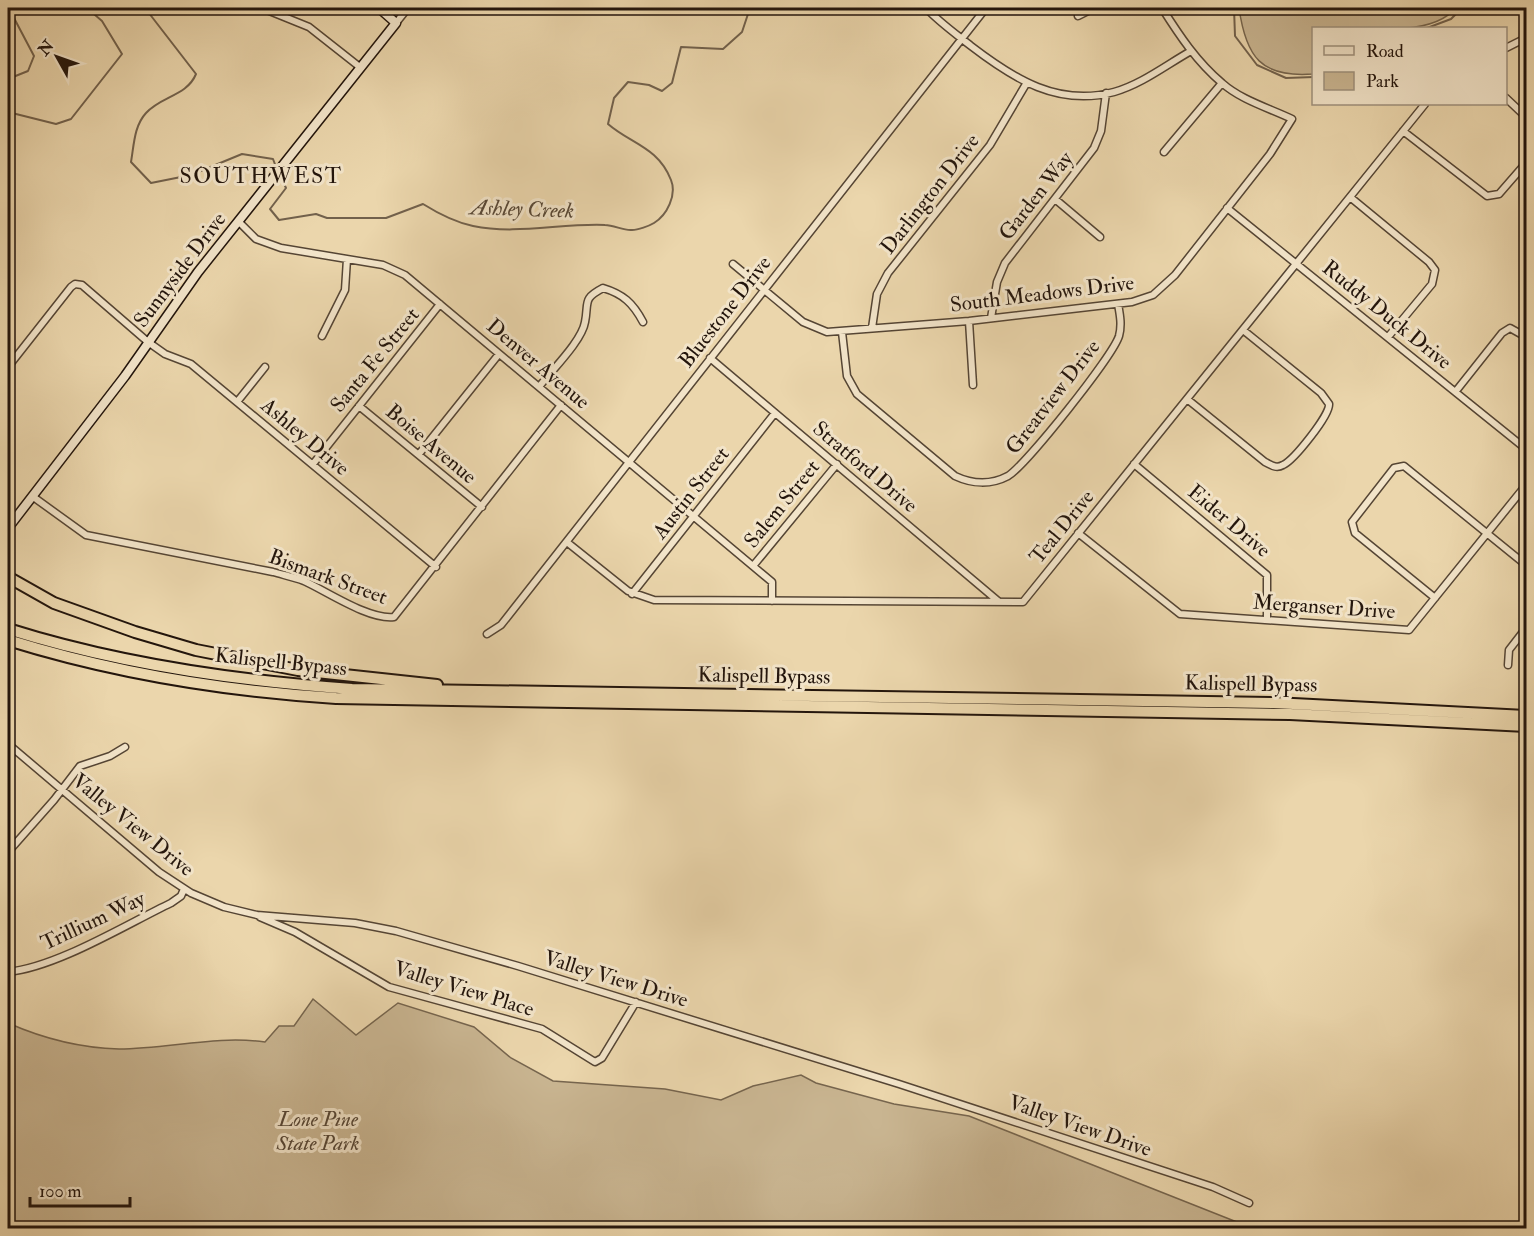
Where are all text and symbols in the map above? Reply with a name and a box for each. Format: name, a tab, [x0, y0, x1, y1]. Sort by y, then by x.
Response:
north arrow	[27, 27, 87, 87]
legend	[1312, 27, 1507, 105]
text: N	[33, 36, 59, 61]
text: Road	[1366, 40, 1404, 63]
text: Park	[1366, 70, 1399, 93]
street label: Darlington Drive	[874, 128, 986, 260]
street label: Garden Way	[993, 146, 1080, 246]
district label: SOUTHWEST	[179, 162, 343, 190]
water label: Ashley Creek	[468, 193, 574, 225]
street label: Sunnyside Drive	[128, 207, 232, 333]
street label: Bluestone Drive	[673, 250, 777, 373]
street label: Ruddy Duck Drive	[1317, 254, 1457, 376]
street label: South Meadows Drive	[948, 269, 1136, 319]
street label: Santa Fe Street	[324, 302, 426, 418]
street label: Denver Avenue	[481, 313, 596, 415]
street label: Greatview Drive	[1000, 334, 1106, 460]
street label: Ashley Drive	[254, 392, 355, 482]
street label: Boise Avenue	[380, 398, 482, 490]
street label: Stratford Drive	[807, 415, 923, 519]
street label: Austin Street	[646, 441, 735, 545]
street label: Salem Street	[738, 454, 826, 554]
street label: Eider Drive	[1182, 478, 1276, 564]
street label: Teal Drive	[1024, 484, 1100, 570]
street label: Bismark Street	[265, 543, 391, 611]
street label: Merganser Drive	[1252, 589, 1396, 625]
street label: Kalispell Bypass	[214, 642, 348, 682]
street label: Kalispell Bypass	[697, 661, 831, 691]
street label: Kalispell Bypass	[1184, 669, 1318, 699]
street label: Valley View Drive	[66, 768, 200, 883]
street label: Trillium Way	[37, 885, 150, 957]
street label: Valley View Drive	[541, 944, 692, 1014]
street label: Valley View Place	[391, 955, 537, 1023]
street label: Valley View Drive	[1005, 1089, 1155, 1163]
park label: Lone Pine State Park	[276, 1106, 359, 1157]
scale bar	[30, 1170, 130, 1208]
text: 100 m	[39, 1180, 82, 1203]

